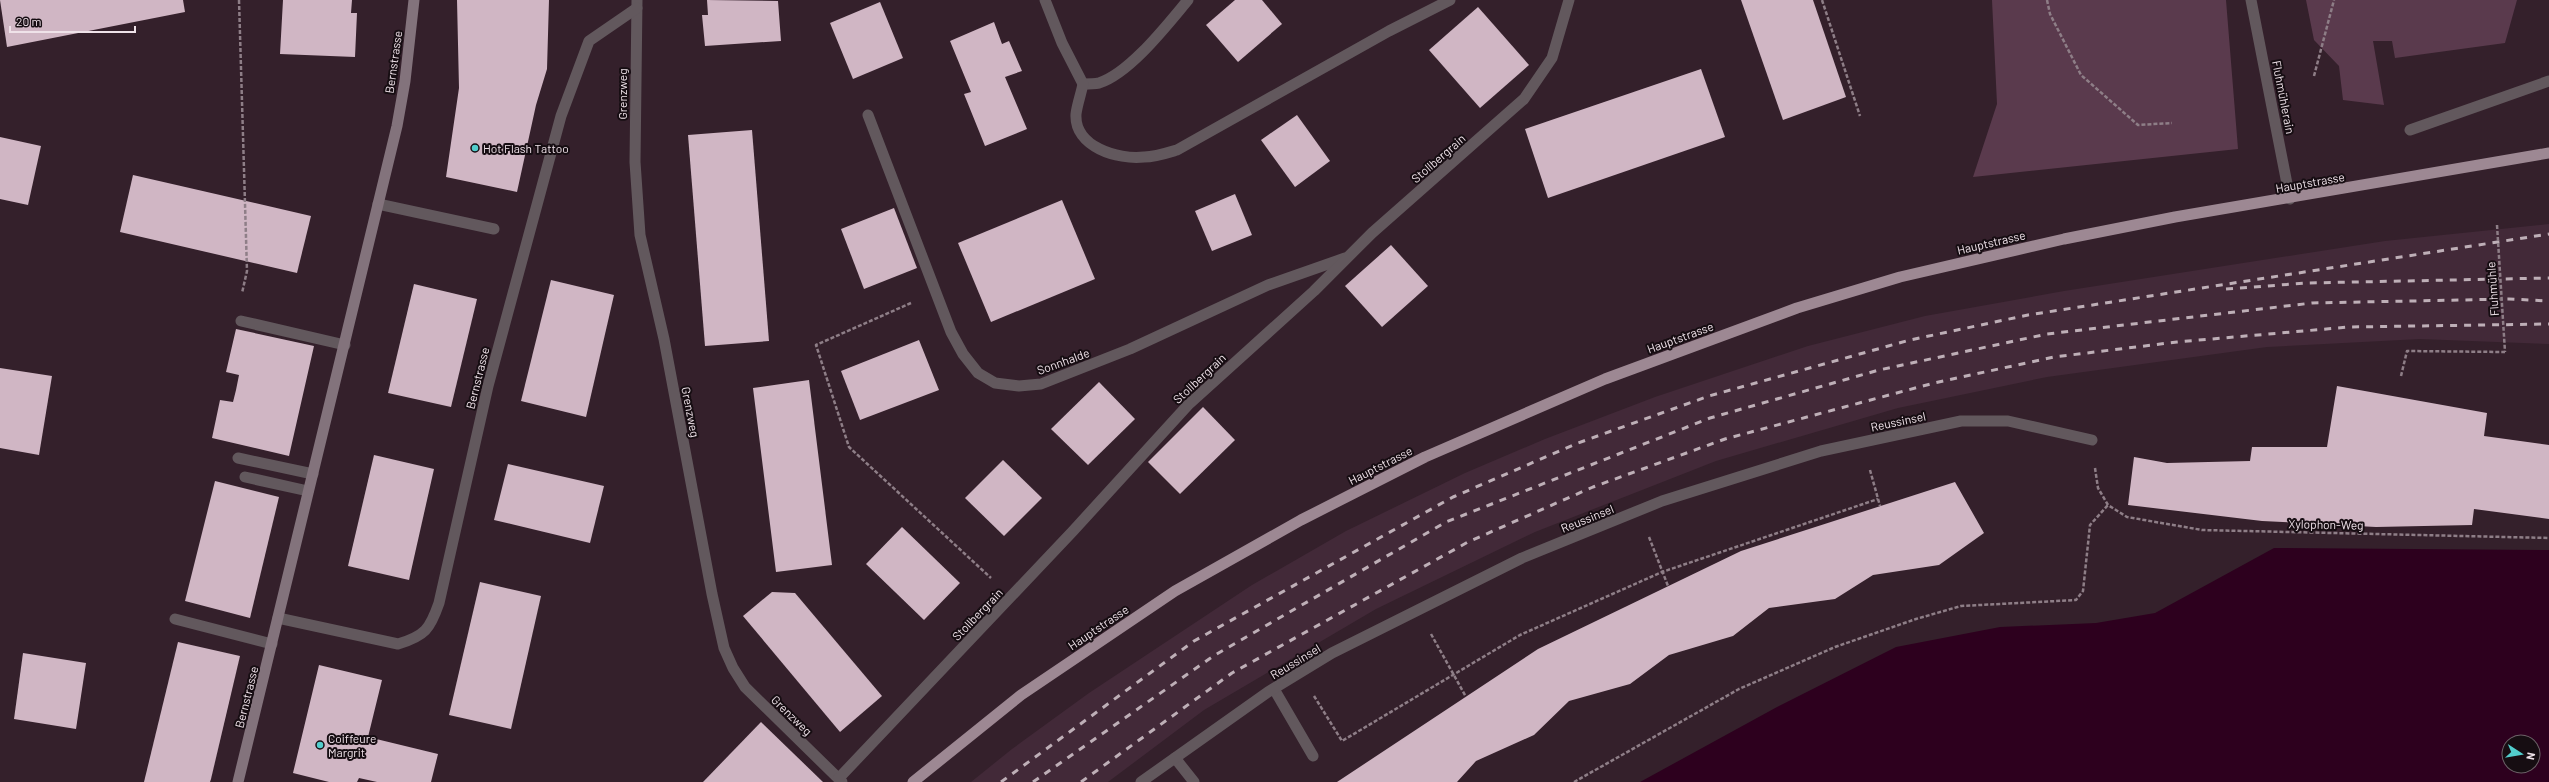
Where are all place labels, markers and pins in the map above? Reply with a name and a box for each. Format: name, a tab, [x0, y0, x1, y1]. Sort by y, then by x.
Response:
place label: Hot Flash Tattoo	[483, 141, 569, 155]
marker: Hot Flash Tattoo	[470, 143, 480, 153]
place label: Coiffeure Margrit	[328, 731, 376, 759]
marker: Coiffeure Margrit	[315, 740, 325, 750]

